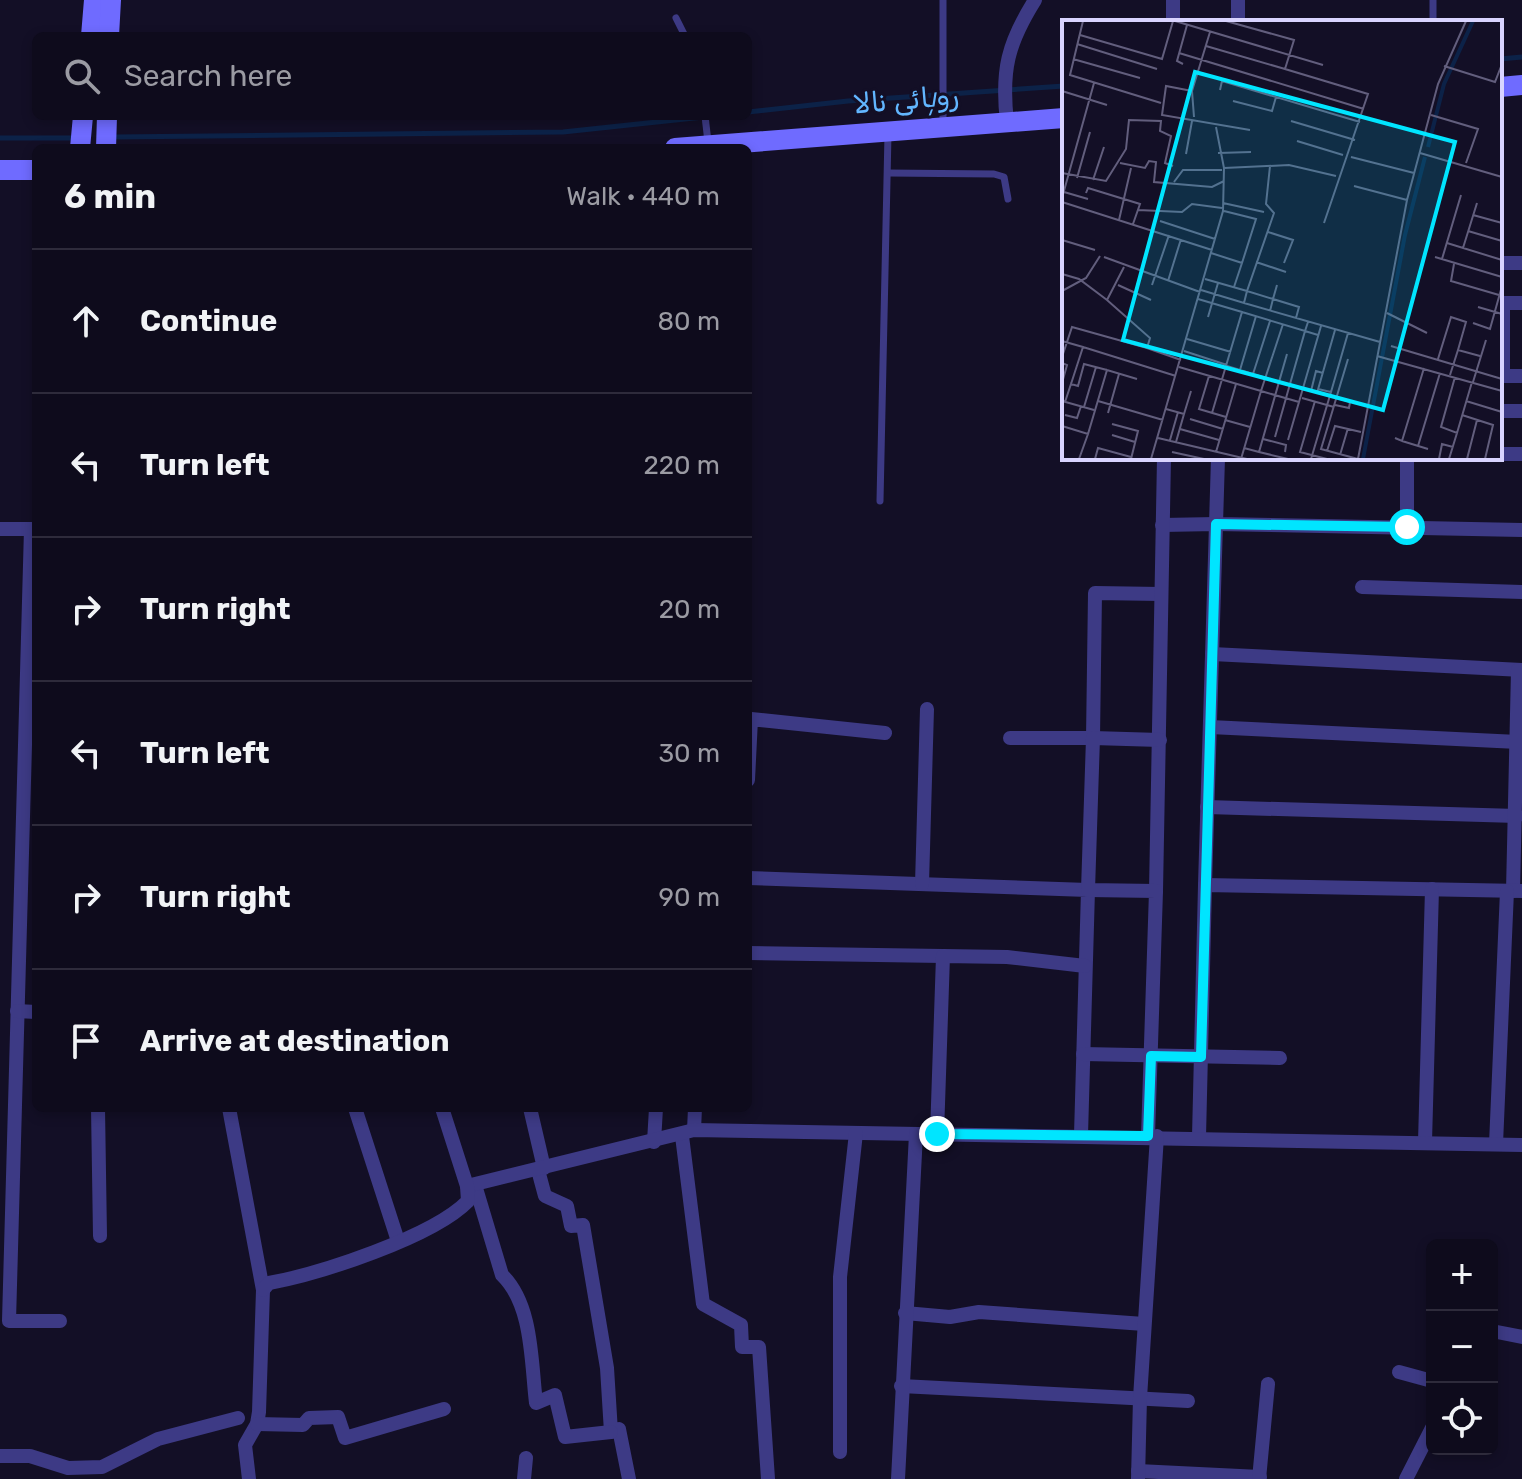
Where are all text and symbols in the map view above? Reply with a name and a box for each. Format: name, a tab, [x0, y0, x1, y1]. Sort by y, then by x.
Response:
inset map	[1062, 20, 1502, 460]
search box	[32, 32, 752, 120]
icon: search	[60, 54, 104, 98]
text: Search here	[124, 58, 292, 94]
water label: روہائی نالا	[852, 78, 960, 123]
text: 6 min	[64, 176, 156, 217]
text: Walk · 440 m	[566, 181, 720, 212]
icon: ahead	[64, 299, 108, 343]
text: Continue	[140, 303, 277, 339]
text: 80 m	[657, 306, 720, 337]
icon: left	[64, 443, 108, 487]
text: Turn left	[140, 447, 270, 483]
text: 220 m	[643, 450, 720, 481]
route start	[1389, 509, 1425, 545]
icon: right	[64, 587, 108, 631]
text: Turn right	[140, 591, 291, 627]
text: 20 m	[659, 594, 720, 625]
icon: left	[64, 731, 108, 775]
text: Turn left	[140, 735, 270, 771]
text: 30 m	[658, 738, 720, 769]
icon: right	[64, 875, 108, 919]
text: Turn right	[140, 879, 291, 915]
text: 90 m	[659, 882, 720, 913]
icon: arrive	[64, 1019, 108, 1063]
text: Arrive at destination	[140, 1023, 450, 1059]
route end	[919, 1116, 955, 1152]
map controls	[1426, 1239, 1498, 1455]
button: +	[1426, 1239, 1498, 1311]
button: −	[1426, 1311, 1498, 1383]
button: locate	[1426, 1383, 1498, 1455]

